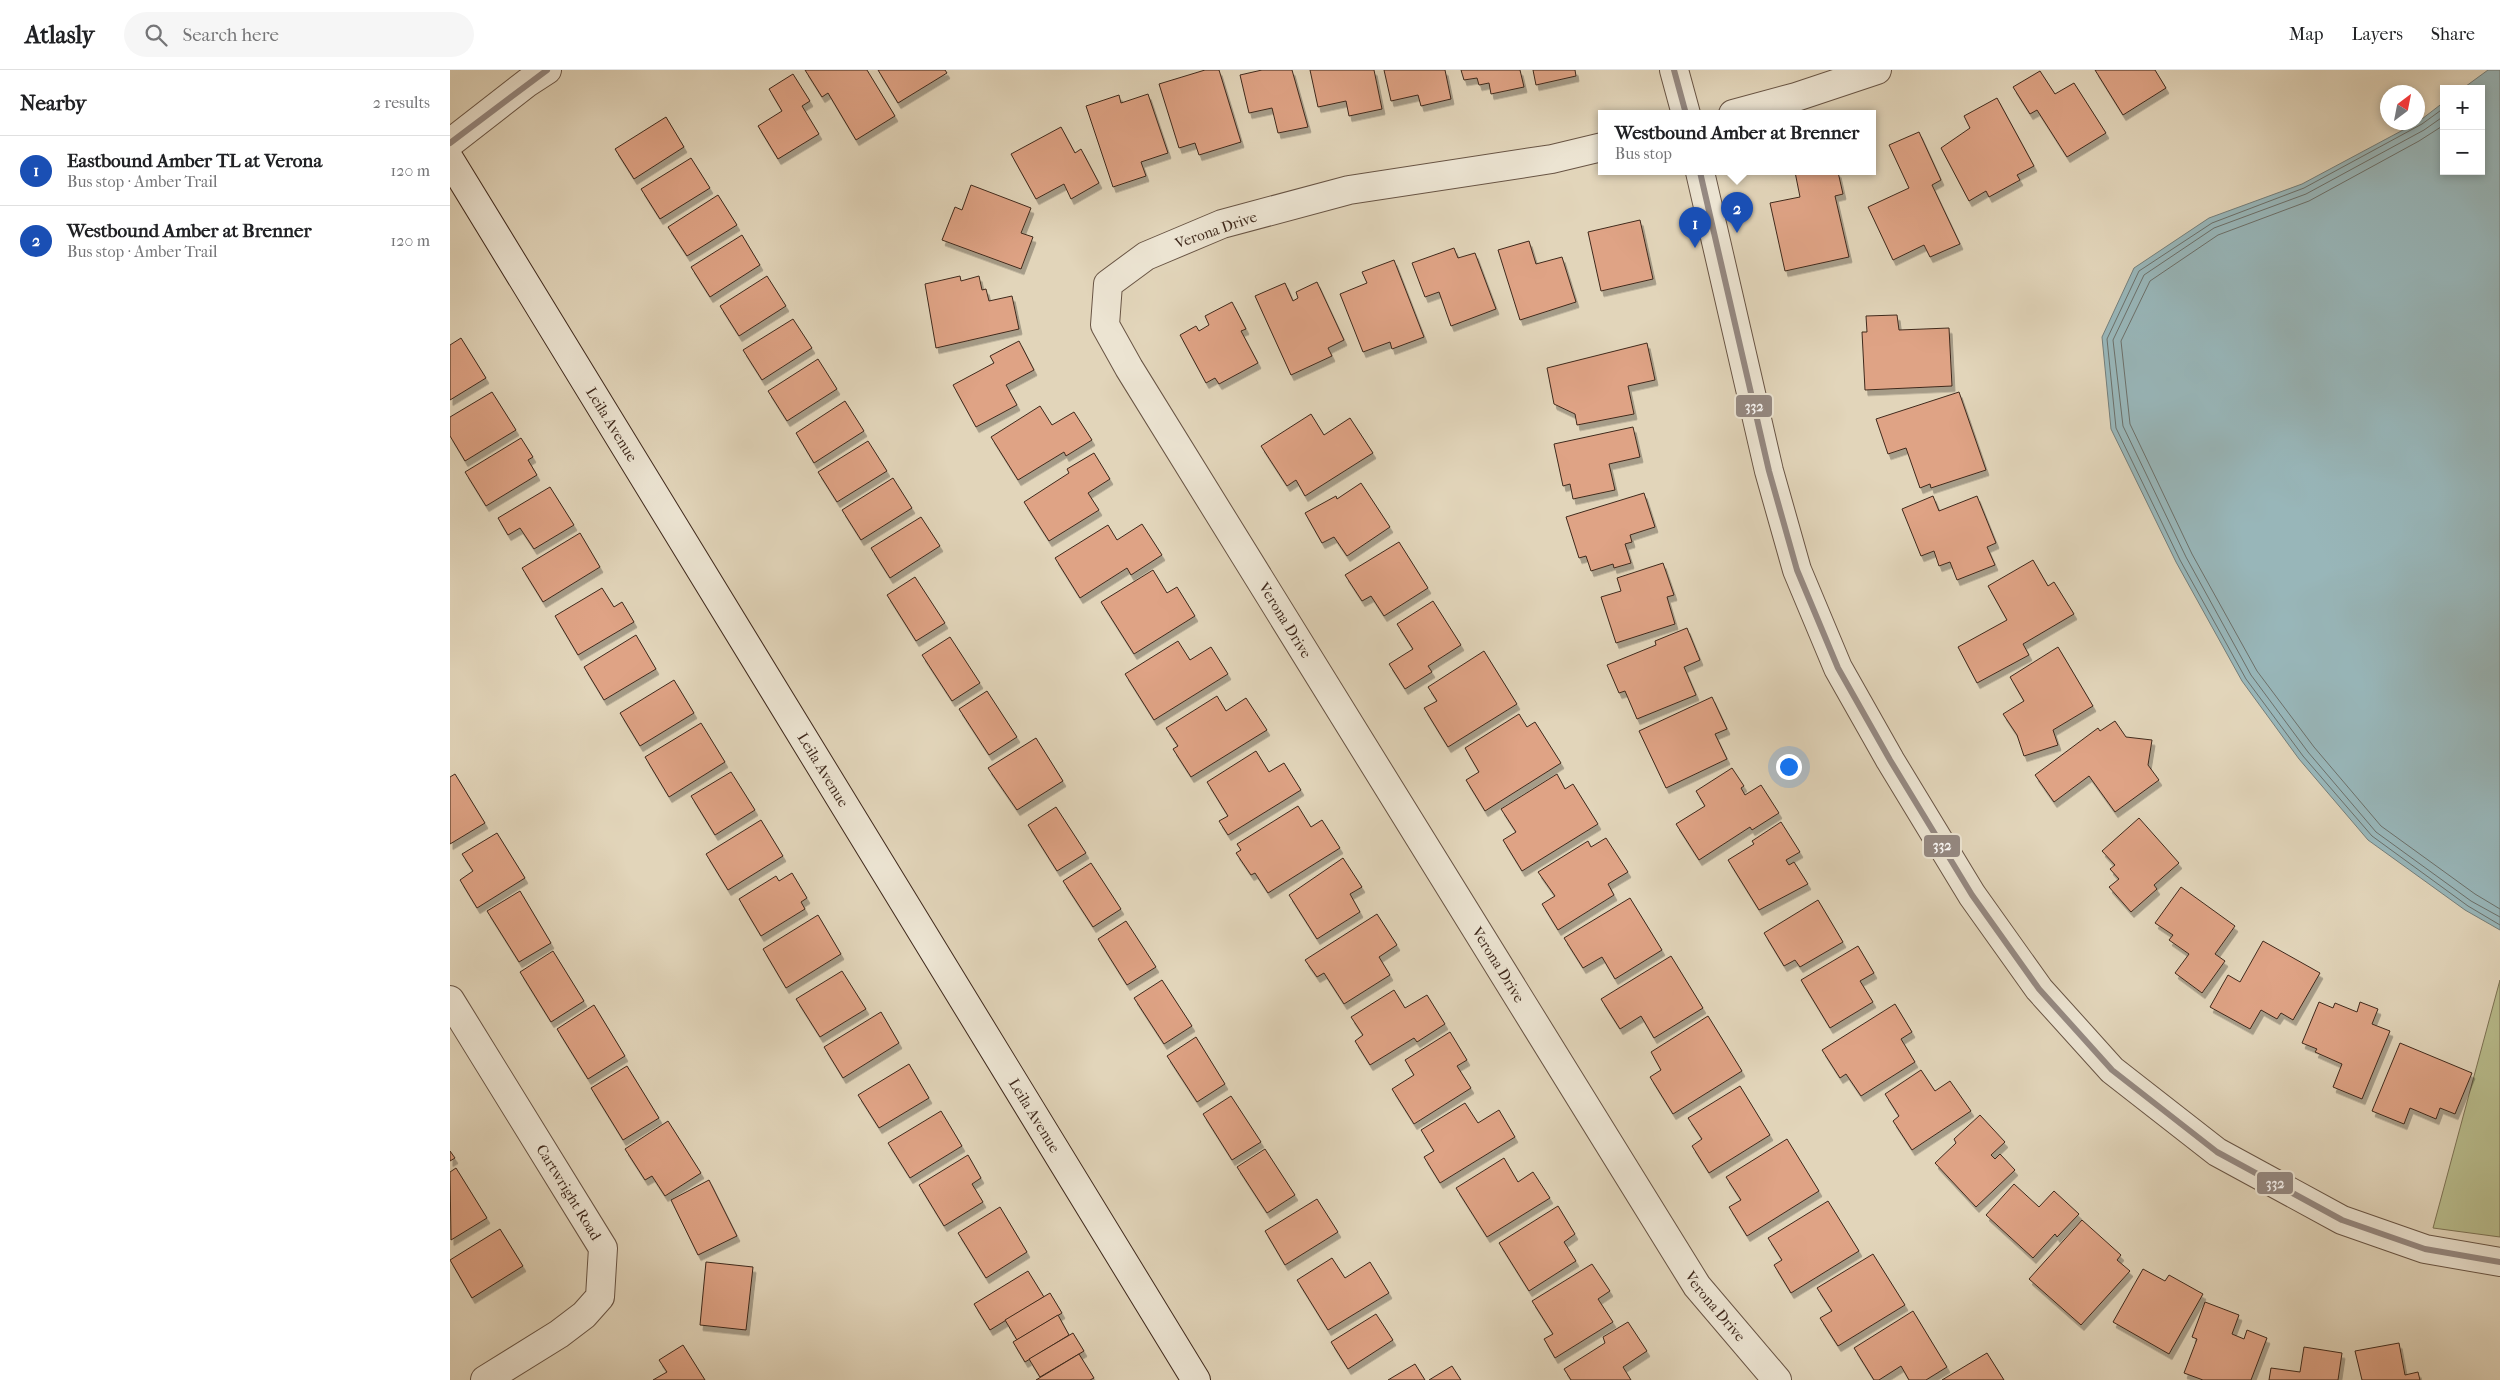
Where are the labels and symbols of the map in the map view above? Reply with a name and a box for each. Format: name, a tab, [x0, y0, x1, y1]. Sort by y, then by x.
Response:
north arrow	[2380, 85, 2425, 130]
pin: 2	[1721, 192, 1753, 233]
street label: Verona Drive	[1172, 207, 1260, 253]
pin: 1	[1679, 207, 1711, 248]
street label: Leila Avenue	[582, 384, 642, 465]
line badge: 332	[1735, 394, 1773, 418]
text: 332	[1745, 398, 1763, 415]
street label: Verona Drive	[1254, 578, 1316, 662]
street label: Leila Avenue	[793, 730, 853, 811]
your location	[1776, 754, 1802, 780]
line badge: 332	[1923, 834, 1961, 858]
text: 332	[1933, 837, 1951, 854]
street label: Verona Drive	[1468, 923, 1529, 1006]
street label: Leila Avenue	[1005, 1075, 1064, 1156]
street label: Cartwright Road	[532, 1141, 605, 1244]
line badge: 332	[2256, 1171, 2294, 1195]
text: 332	[2266, 1175, 2284, 1192]
street label: Verona Drive	[1681, 1267, 1750, 1346]

